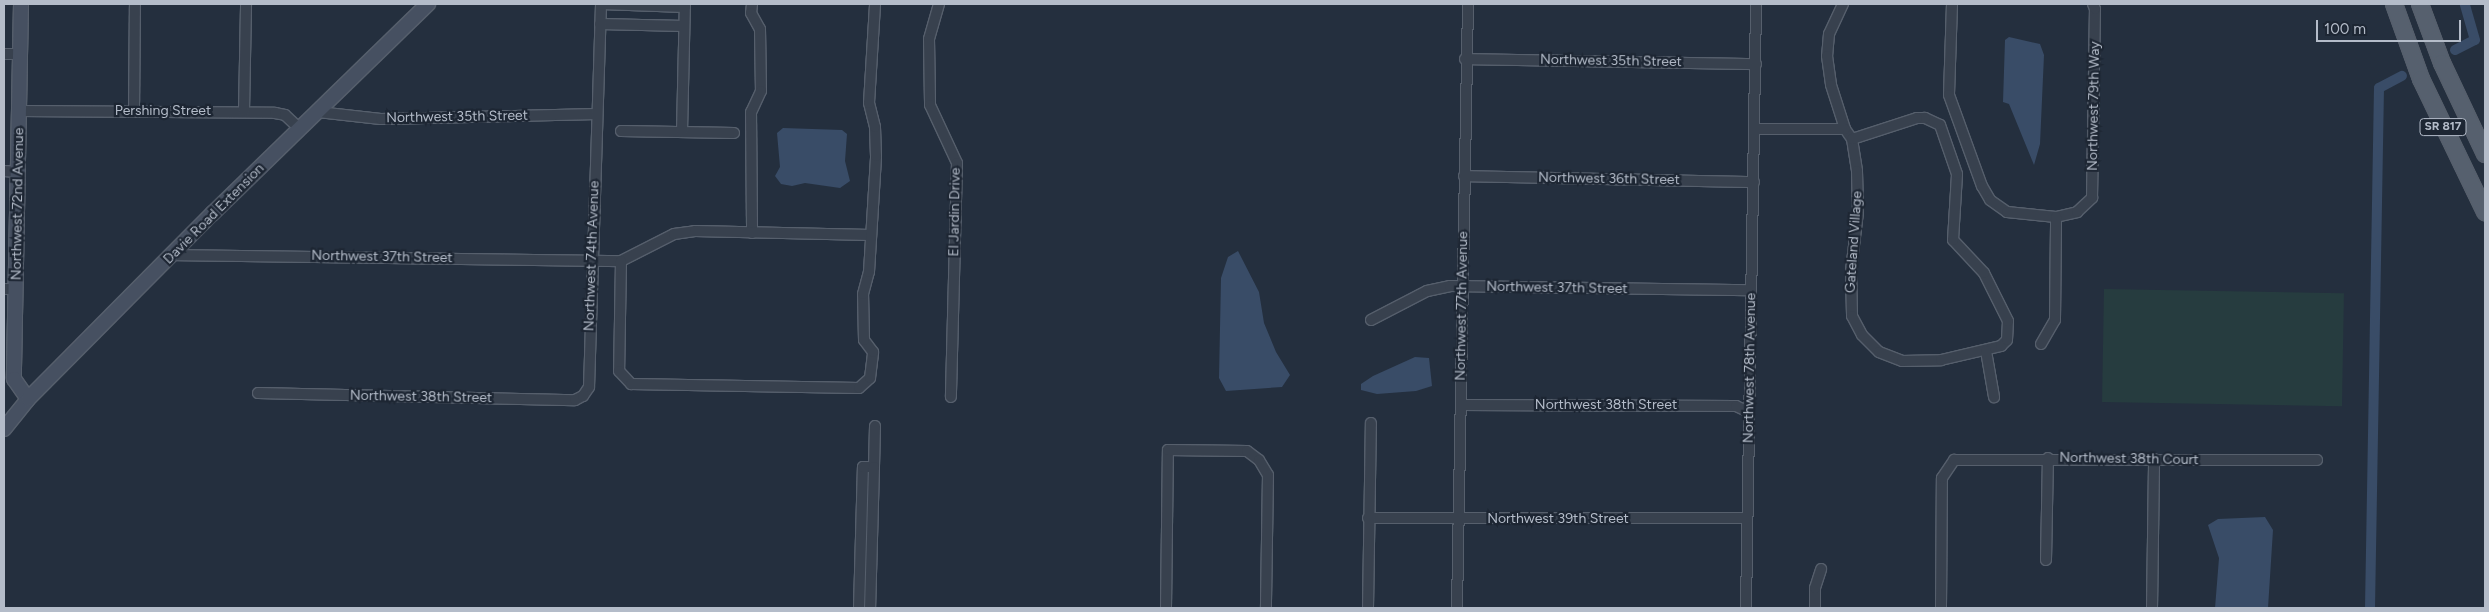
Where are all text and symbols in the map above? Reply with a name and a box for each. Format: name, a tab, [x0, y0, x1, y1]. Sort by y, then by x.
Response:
scale bar	[2319, 10, 2464, 42]
text: 100 m	[2324, 20, 2366, 38]
street label: Northwest 79th Way	[2084, 41, 2104, 171]
street label: Northwest 35th Street	[1540, 51, 1682, 71]
street label: Pershing Street	[115, 103, 211, 119]
street label: Northwest 35th Street	[386, 107, 528, 127]
road number: SR 817	[2419, 118, 2467, 136]
street label: Northwest 72nd Avenue	[8, 128, 28, 280]
street label: Davie Road Extension	[160, 160, 268, 268]
street label: El Jardin Drive	[946, 167, 964, 257]
street label: Northwest 36th Street	[1538, 169, 1680, 189]
street label: Northwest 74th Avenue	[581, 180, 603, 332]
street label: Gateland Village	[1842, 190, 1866, 294]
street label: Northwest 77th Avenue	[1452, 231, 1472, 381]
street label: Northwest 37th Street	[311, 247, 453, 267]
street label: Northwest 37th Street	[1486, 278, 1628, 298]
street label: Northwest 78th Avenue	[1740, 293, 1760, 443]
street label: Northwest 38th Street	[350, 387, 492, 407]
street label: Northwest 38th Street	[1535, 397, 1677, 413]
street label: Northwest 38th Court	[2059, 449, 2199, 469]
street label: Northwest 39th Street	[1487, 511, 1629, 527]

